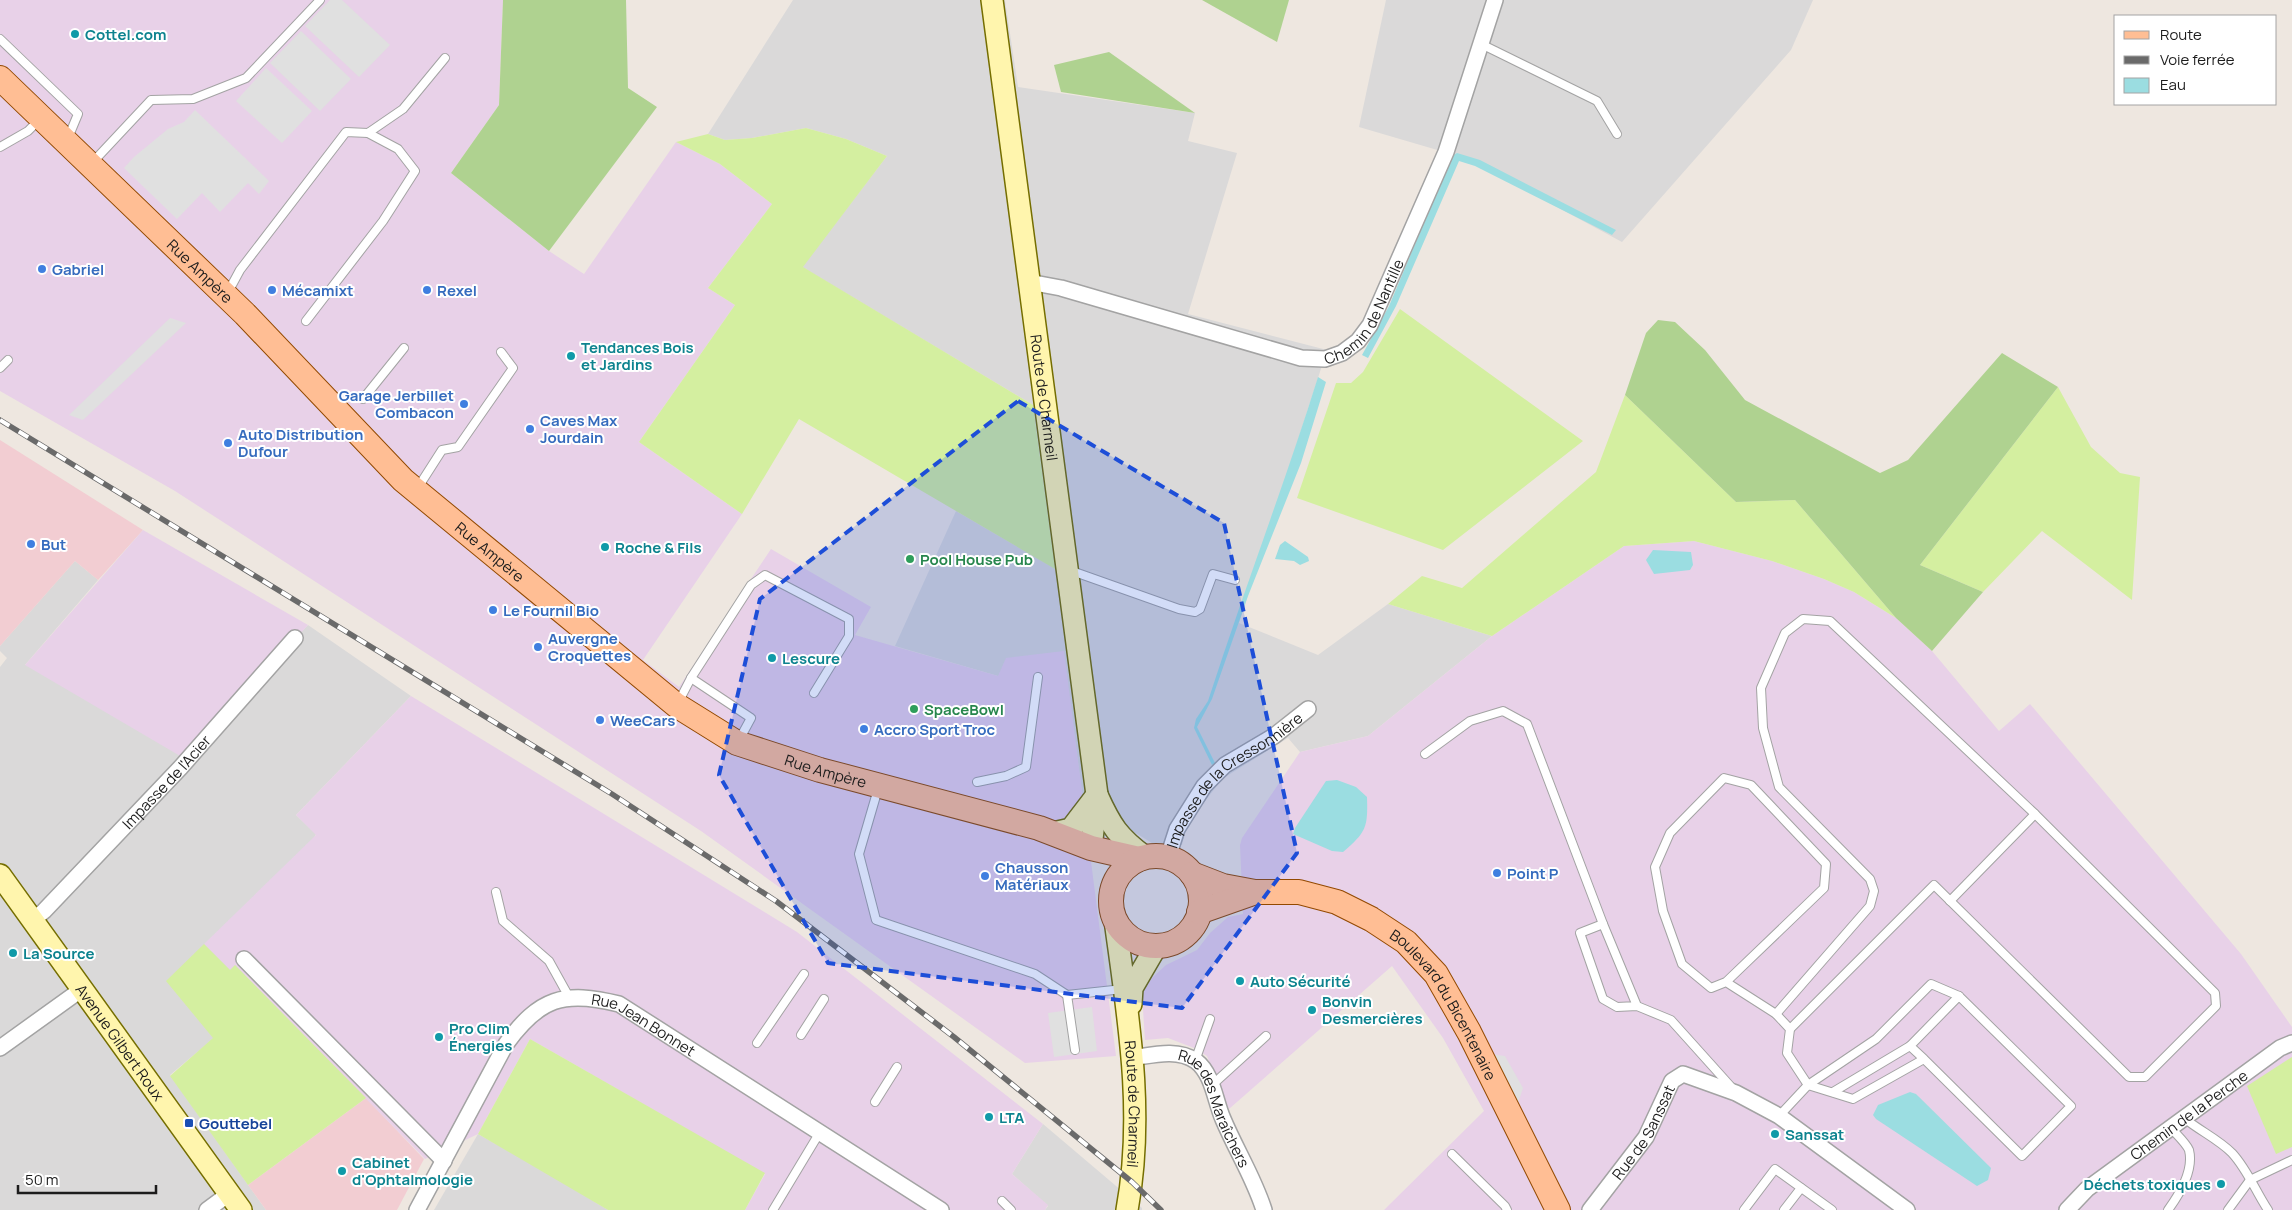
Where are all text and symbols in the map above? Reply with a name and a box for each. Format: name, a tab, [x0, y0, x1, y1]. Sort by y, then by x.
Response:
legend	[2114, 15, 2277, 105]
place label: Cottel.com	[85, 24, 166, 45]
text: Route	[2160, 24, 2202, 45]
marker: Cottel.com	[69, 28, 81, 40]
text: Voie ferrée	[2160, 49, 2235, 70]
text: Eau	[2160, 74, 2186, 95]
street label: Rue Ampère	[163, 234, 238, 308]
street label: Chemin de Nantille	[1321, 255, 1408, 369]
place label: Gabriel	[52, 259, 104, 280]
marker: Gabriel	[36, 263, 48, 275]
place label: Mécamixt	[282, 280, 354, 301]
place label: Rexel	[437, 280, 477, 301]
marker: Mécamixt	[266, 284, 278, 296]
marker: Rexel	[421, 284, 433, 296]
street label: Route de Charmeil	[1026, 333, 1063, 462]
place label: Tendances Bois et Jardins	[581, 337, 694, 375]
marker: Tendances Bois et Jardins	[565, 350, 577, 362]
place label: Garage Jerbillet Combacon	[339, 385, 454, 423]
marker: Garage Jerbillet Combacon	[458, 398, 470, 410]
place label: Caves Max Jourdain	[540, 410, 618, 448]
marker: Caves Max Jourdain	[524, 423, 536, 435]
place label: Auto Distribution Dufour	[238, 424, 363, 462]
marker: Auto Distribution Dufour	[222, 437, 234, 449]
street label: Rue Ampère	[451, 517, 529, 587]
place label: But	[41, 534, 66, 555]
place label: Roche & Fils	[615, 537, 702, 558]
marker: But	[25, 538, 37, 550]
marker: Roche & Fils	[599, 541, 611, 553]
place label: Pool House Pub	[920, 549, 1033, 570]
marker: Pool House Pub	[904, 553, 916, 565]
place label: Le Fournil Bio	[503, 600, 599, 621]
marker: Le Fournil Bio	[487, 604, 499, 616]
place label: Auvergne Croquettes	[548, 628, 631, 666]
marker: Auvergne Croquettes	[532, 641, 544, 653]
place label: Lescure	[782, 648, 840, 669]
marker: Lescure	[766, 652, 778, 664]
place label: SpaceBowl	[924, 699, 1004, 720]
marker: SpaceBowl	[908, 703, 920, 715]
street label: Impasse de la Cressonnière	[1161, 707, 1307, 851]
place label: WeeCars	[610, 710, 675, 731]
marker: WeeCars	[594, 714, 606, 726]
place label: Accro Sport Troc	[874, 719, 996, 740]
marker: Accro Sport Troc	[858, 723, 870, 735]
street label: Impasse de l'Acier	[117, 730, 216, 833]
street label: Rue Ampère	[782, 749, 869, 792]
place label: Chausson Matériaux	[995, 857, 1069, 895]
place label: Point P	[1507, 863, 1559, 884]
marker: Point P	[1491, 867, 1503, 879]
marker: Chausson Matériaux	[979, 870, 991, 882]
street label: Boulevard du Bicentenaire	[1386, 924, 1502, 1084]
place label: La Source	[23, 943, 94, 964]
marker: La Source	[7, 947, 19, 959]
place label: Auto Sécurité	[1250, 971, 1350, 992]
marker: Auto Sécurité	[1234, 975, 1246, 987]
street label: Avenue Gilbert Roux	[71, 980, 170, 1105]
street label: Rue Jean Bonnet	[590, 988, 700, 1061]
place label: Bonvin Desmercières	[1322, 991, 1423, 1029]
marker: Bonvin Desmercières	[1306, 1004, 1318, 1016]
place label: Pro Clim Énergies	[449, 1018, 512, 1056]
marker: Pro Clim Énergies	[433, 1031, 445, 1043]
street label: Route de Charmeil	[1120, 1039, 1145, 1168]
street label: Rue des Maraîchers	[1176, 1044, 1255, 1171]
street label: Chemin de la Perche	[2126, 1064, 2252, 1165]
street label: Rue de Sanssat	[1607, 1081, 1679, 1184]
place label: LTA	[999, 1107, 1024, 1128]
marker: LTA	[983, 1111, 995, 1123]
place label: Gouttebel	[199, 1113, 272, 1134]
marker: Gouttebel	[183, 1117, 195, 1129]
place label: Sanssat	[1785, 1124, 1844, 1145]
marker: Sanssat	[1769, 1128, 1781, 1140]
place label: Cabinet d'Ophtalmologie	[352, 1152, 473, 1190]
scale bar	[18, 1162, 155, 1194]
marker: Cabinet d'Ophtalmologie	[336, 1165, 348, 1177]
text: 50 m	[25, 1169, 59, 1190]
place label: Déchets toxiques	[2083, 1174, 2211, 1195]
marker: Déchets toxiques	[2215, 1178, 2227, 1190]

